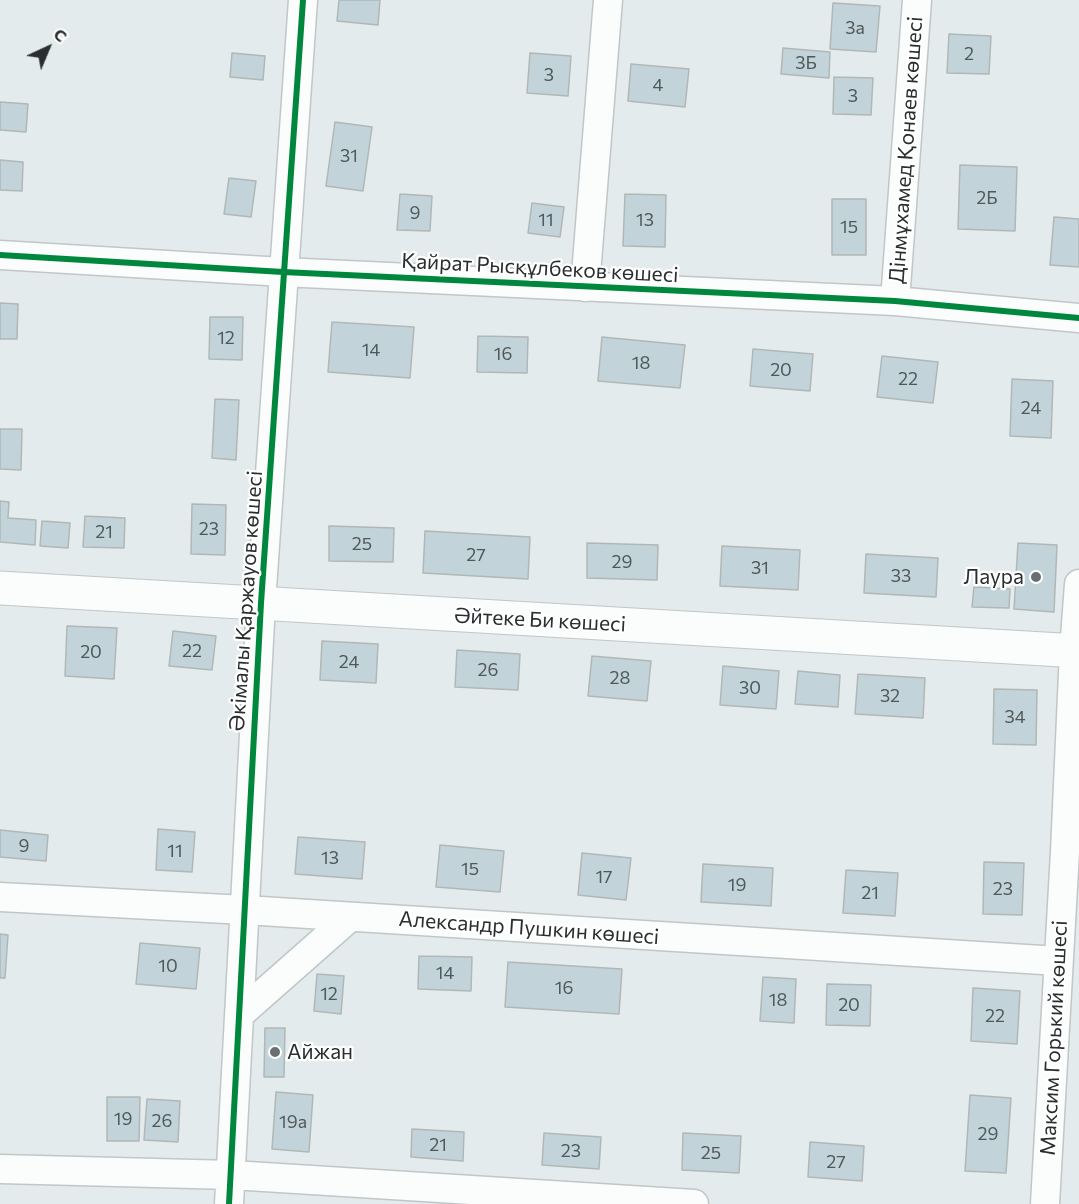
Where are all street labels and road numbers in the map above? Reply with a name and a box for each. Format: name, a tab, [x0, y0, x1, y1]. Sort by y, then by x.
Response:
street label: Дінмұхамед Қонаев көшесі	[884, 15, 928, 285]
street label: Қайрат Рысқұлбеков көшесі	[401, 248, 679, 288]
street label: Әкімалы Қаржауов көшесі	[224, 470, 268, 732]
street label: Әйтеке Би көшесі	[453, 603, 627, 637]
street label: Александр Пушкин көшесі	[398, 906, 660, 950]
street label: Максим Горький көшесі	[1035, 920, 1073, 1156]

